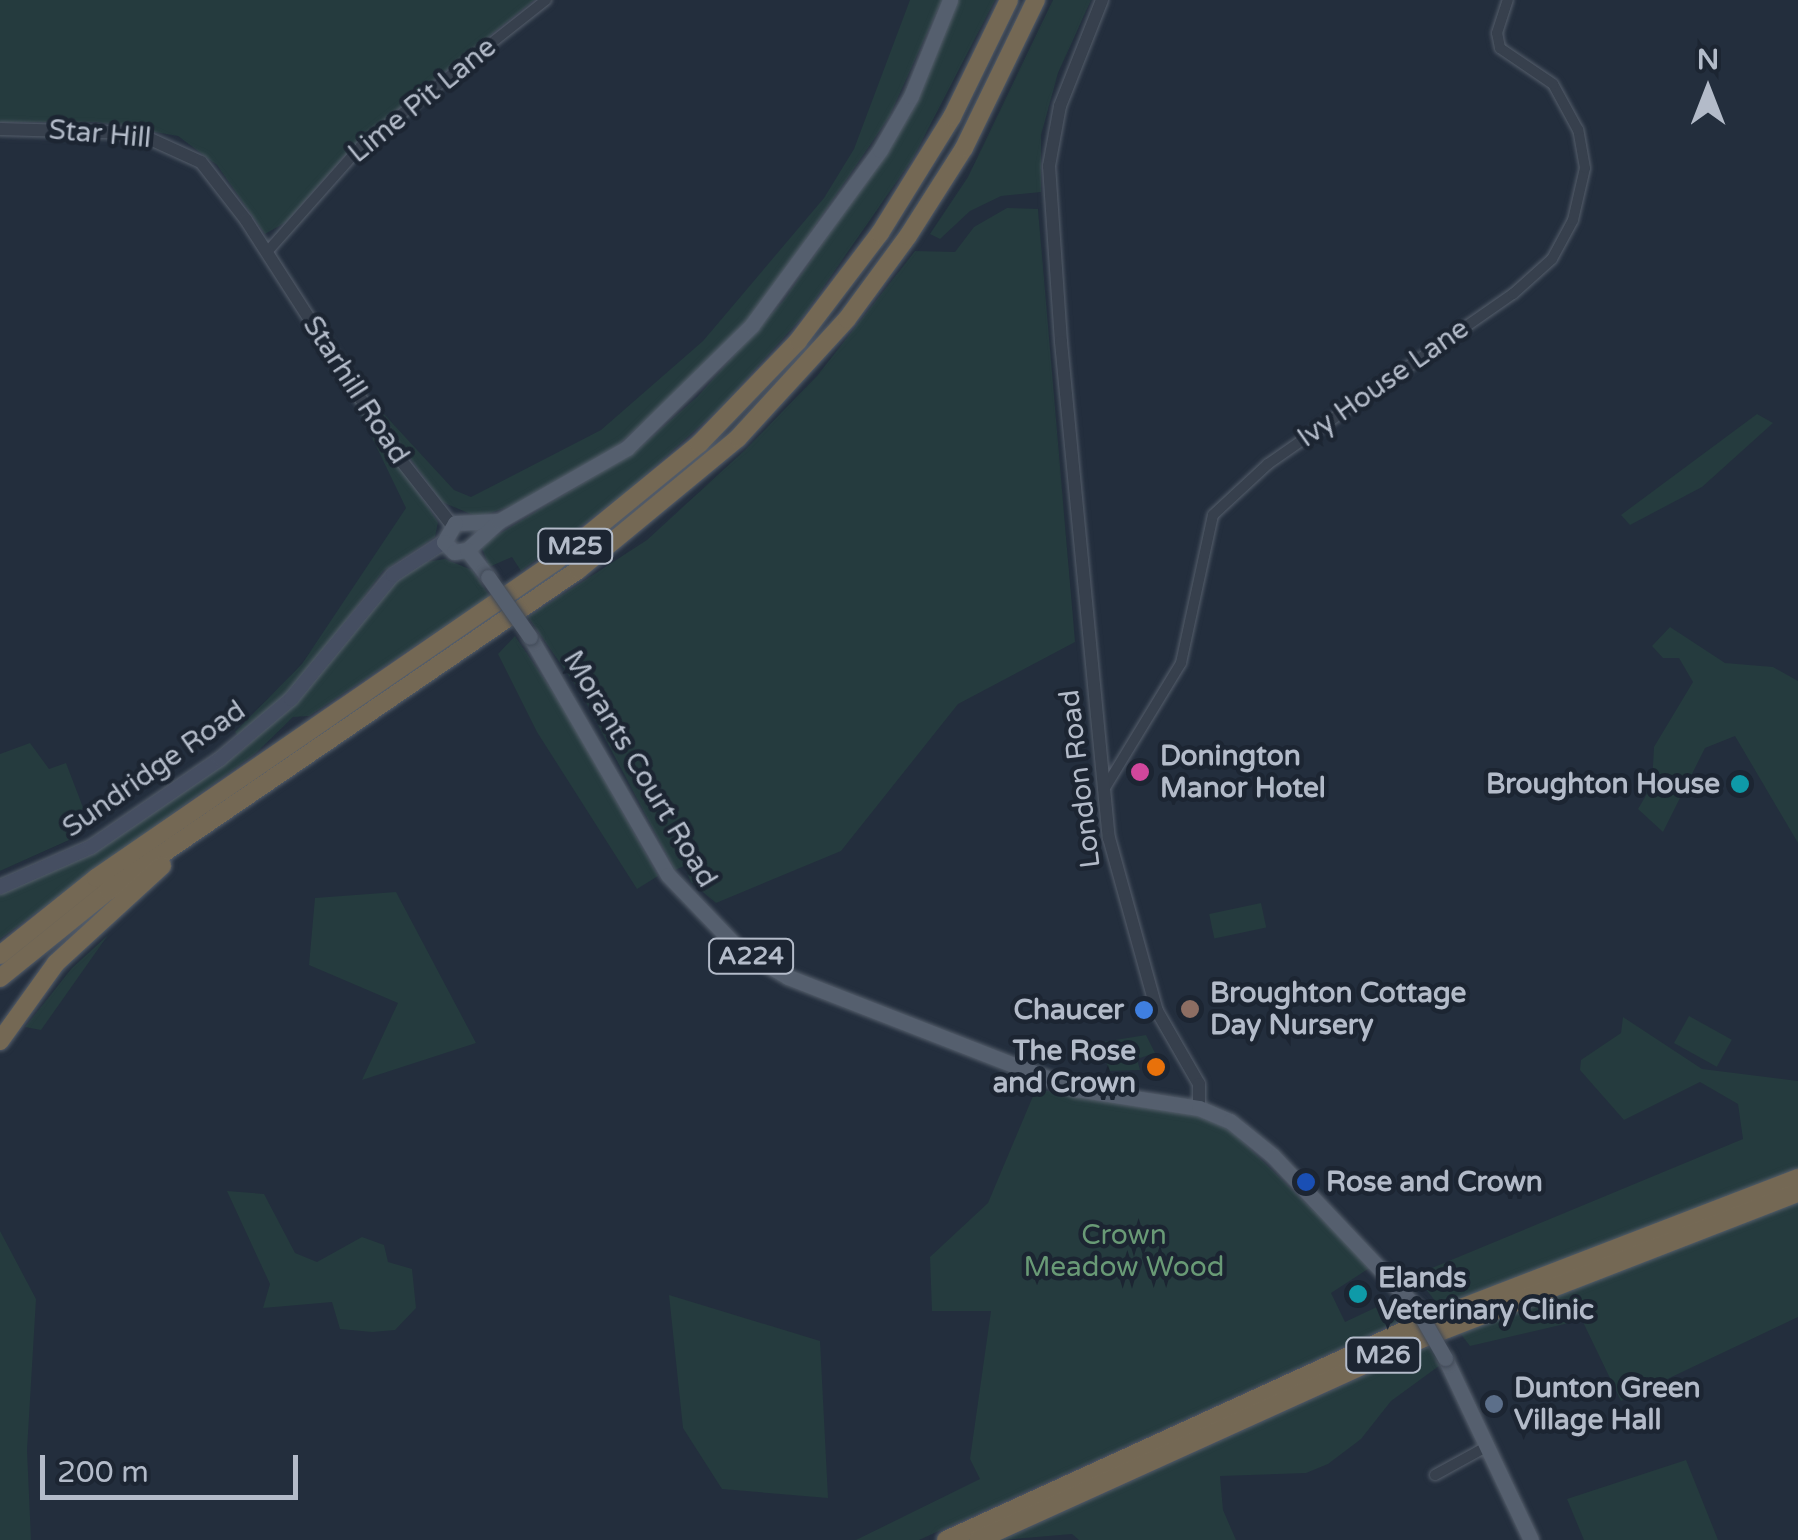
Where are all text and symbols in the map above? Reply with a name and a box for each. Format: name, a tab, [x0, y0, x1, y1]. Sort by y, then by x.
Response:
street label: Lime Pit Lane	[341, 30, 503, 170]
north arrow	[1658, 40, 1758, 140]
text: N	[1697, 43, 1719, 77]
street label: Star Hill	[47, 113, 153, 155]
street label: Starhill Road	[296, 310, 416, 470]
street label: Ivy House Lane	[1291, 312, 1475, 454]
road number: M25	[535, 526, 615, 566]
street label: Morants Court Road	[556, 644, 724, 894]
street label: London Road	[1052, 688, 1108, 870]
street label: Sundridge Road	[56, 693, 252, 845]
place label: Donington Manor Hotel	[1160, 739, 1326, 805]
marker: Donington Manor Hotel	[1129, 761, 1151, 783]
place label: Broughton House	[1486, 767, 1720, 801]
marker: Broughton House	[1729, 773, 1751, 795]
road number: A224	[706, 936, 796, 976]
place label: Broughton Cottage Day Nursery	[1210, 976, 1466, 1042]
place label: Chaucer	[1013, 993, 1124, 1027]
marker: Broughton Cottage Day Nursery	[1179, 998, 1201, 1020]
marker: Chaucer	[1133, 999, 1155, 1021]
place label: The Rose and Crown	[993, 1034, 1136, 1100]
marker: The Rose and Crown	[1145, 1056, 1167, 1078]
place label: Rose and Crown	[1326, 1165, 1543, 1199]
marker: Rose and Crown	[1295, 1171, 1317, 1193]
park label: Crown Meadow Wood	[1024, 1218, 1224, 1284]
place label: Elands Veterinary Clinic	[1378, 1261, 1594, 1327]
marker: Elands Veterinary Clinic	[1347, 1283, 1369, 1305]
road number: M26	[1343, 1335, 1423, 1375]
place label: Dunton Green Village Hall	[1514, 1371, 1701, 1437]
marker: Dunton Green Village Hall	[1483, 1393, 1505, 1415]
scale bar	[45, 1435, 302, 1497]
text: 200 m	[57, 1454, 149, 1491]

